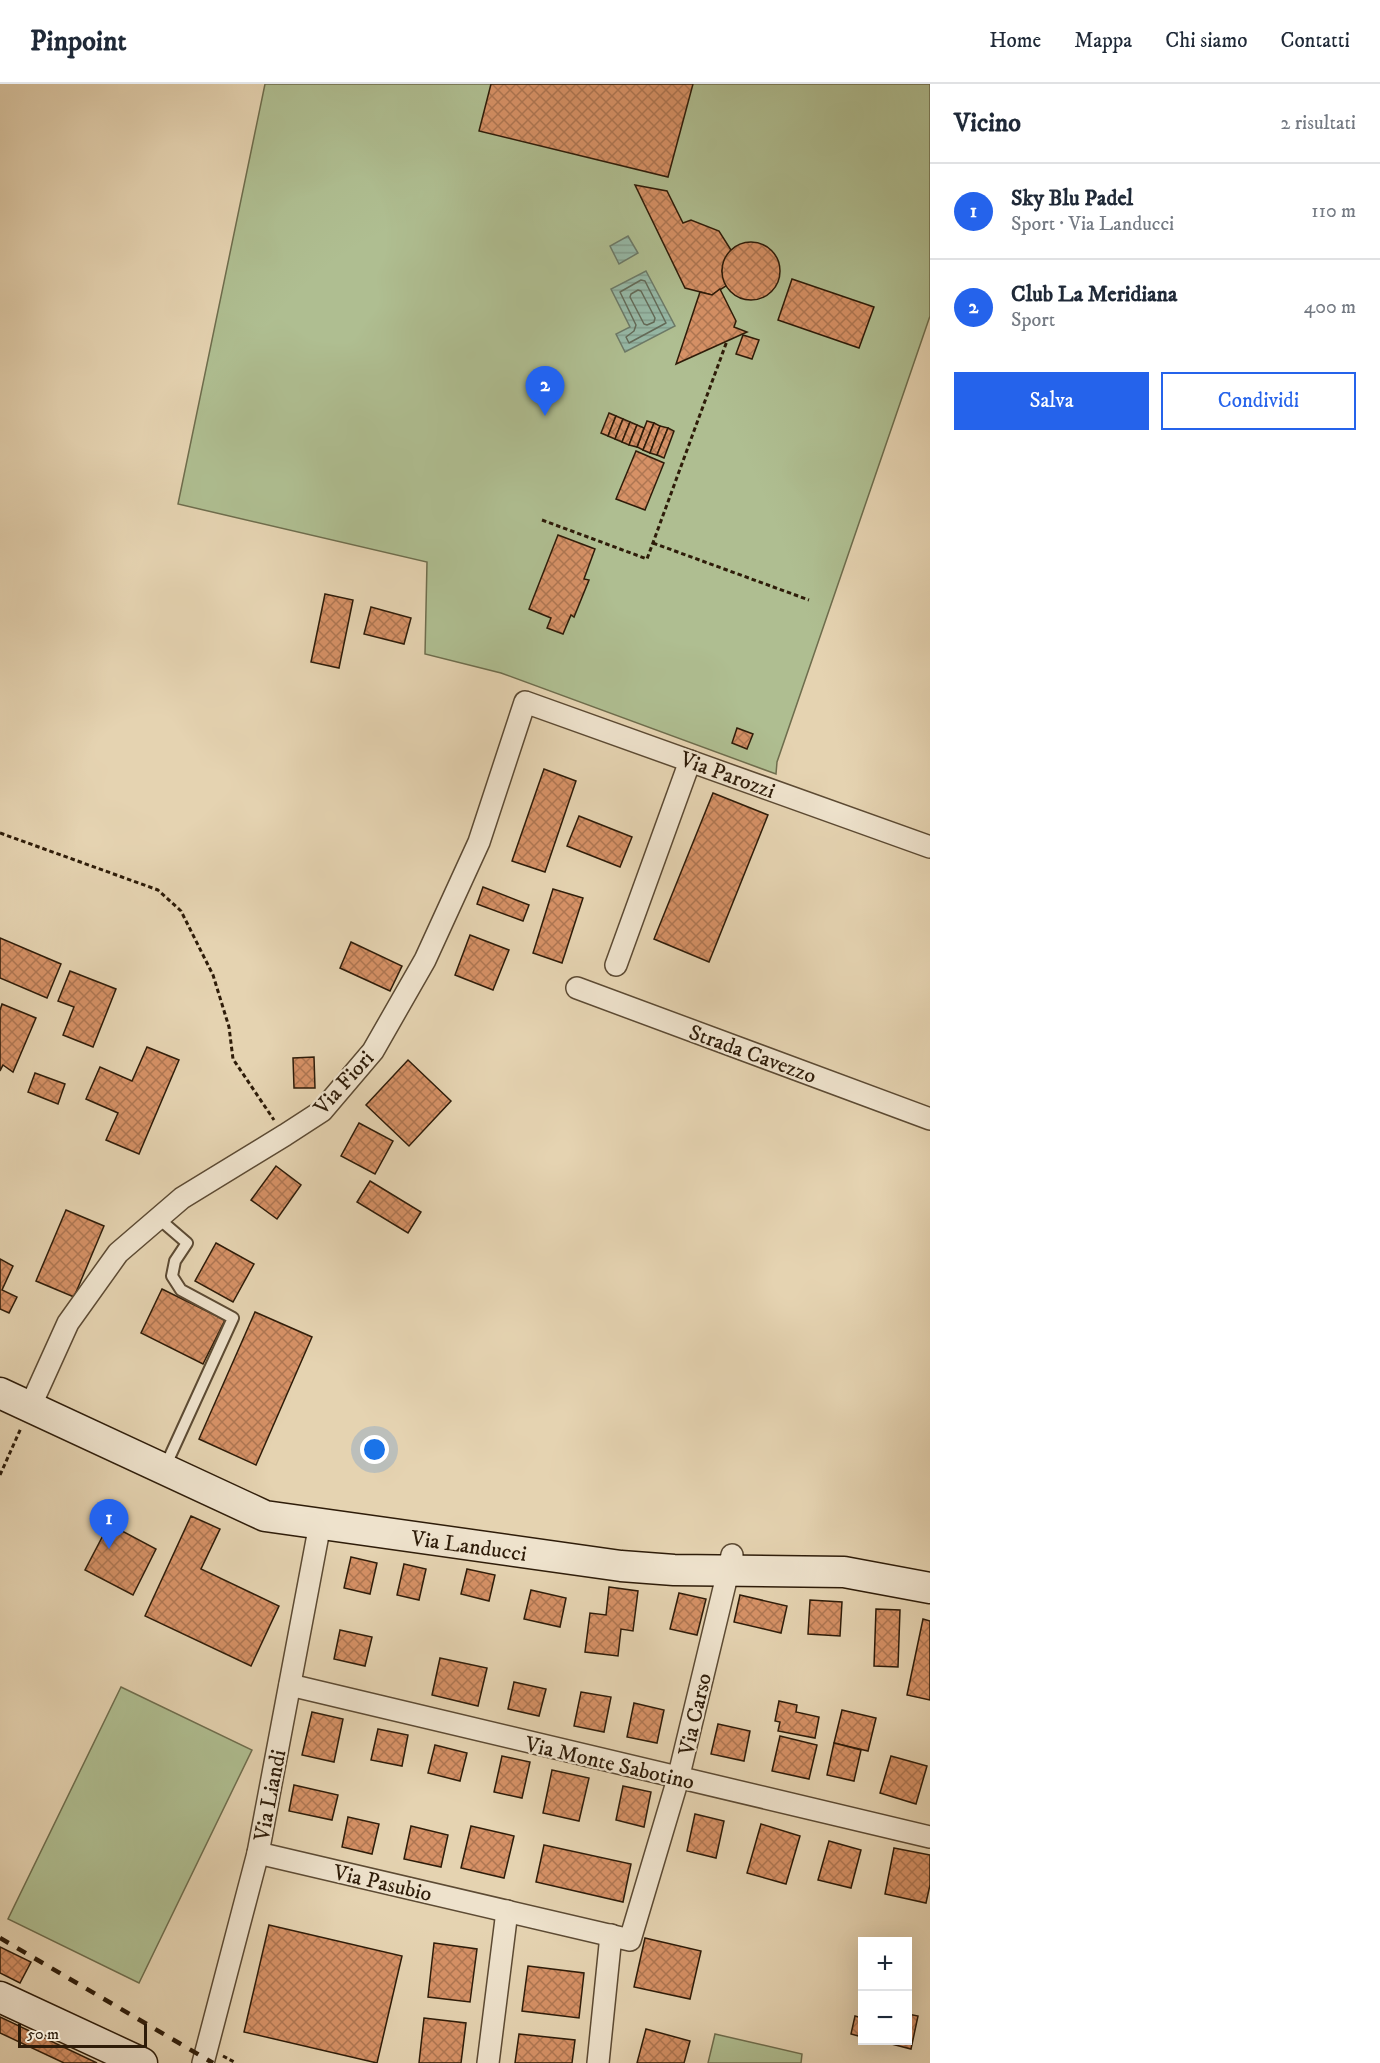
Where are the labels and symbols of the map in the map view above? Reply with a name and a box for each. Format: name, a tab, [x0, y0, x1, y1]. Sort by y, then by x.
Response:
pin: 2	[526, 366, 564, 416]
street label: Via Parozzi	[675, 745, 779, 805]
street label: Strada Cavezzo	[685, 1019, 820, 1090]
street label: Via Fiori	[308, 1045, 380, 1121]
your location	[360, 1435, 389, 1464]
pin: 1	[90, 1500, 128, 1549]
street label: Via Landucci	[408, 1525, 528, 1568]
street label: Via Carso	[673, 1671, 718, 1759]
street label: Via Monte Sabotino	[521, 1731, 697, 1796]
street label: Via Liandi	[248, 1747, 293, 1844]
street label: Via Pasubio	[330, 1859, 435, 1908]
scale bar	[18, 2021, 147, 2048]

